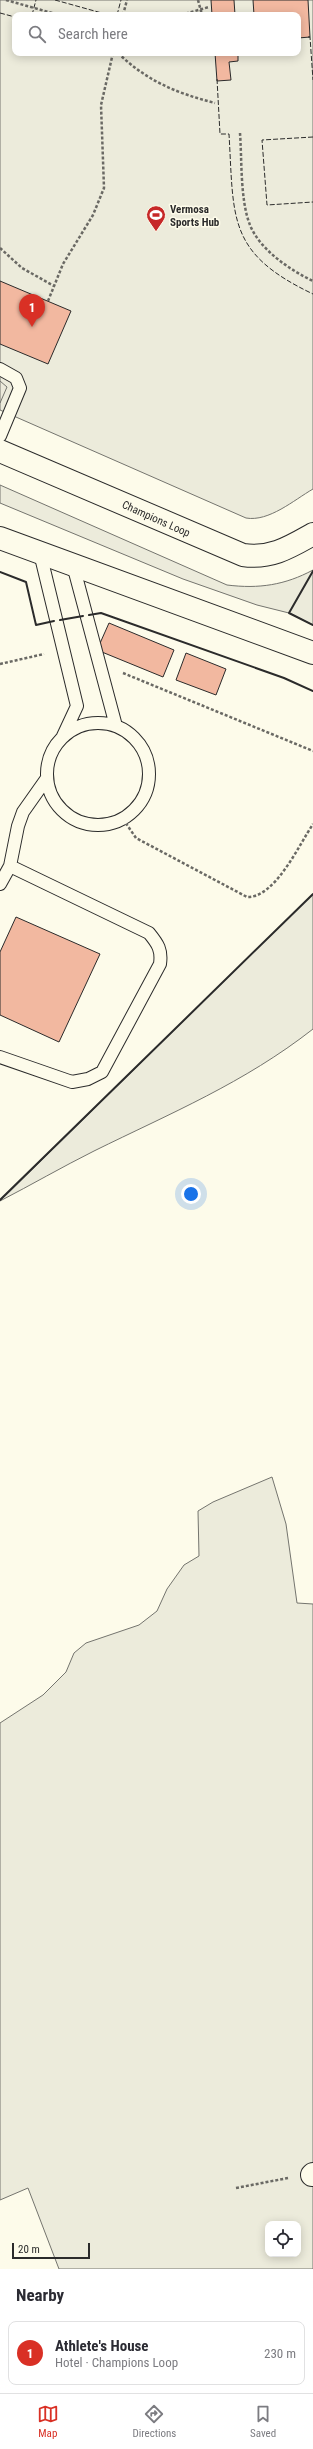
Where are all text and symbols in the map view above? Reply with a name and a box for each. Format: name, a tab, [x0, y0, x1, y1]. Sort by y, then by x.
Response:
search box	[12, 12, 301, 56]
icon: search	[26, 23, 48, 45]
text: Search here	[58, 25, 128, 43]
place label: Vermosa Sports Hub	[170, 203, 220, 229]
sports icon: Vermosa Sports Hub	[145, 204, 167, 232]
pin: 1	[19, 294, 45, 327]
street label: Champions Loop	[120, 498, 192, 540]
your location	[181, 1184, 201, 1204]
map controls	[265, 2221, 301, 2257]
button: locate	[265, 2221, 301, 2257]
scale bar	[12, 2241, 90, 2260]
text: 20 m	[18, 2243, 40, 2256]
text: Nearby	[16, 2285, 64, 2305]
text: Athlete's House	[55, 2337, 149, 2355]
text: 1	[27, 2346, 33, 2361]
text: 230 m	[264, 2346, 296, 2361]
text: Hotel · Champions Loop	[55, 2355, 178, 2370]
tab: Map	[37, 2403, 59, 2440]
tab: Directions	[132, 2403, 176, 2440]
tab: Saved	[250, 2403, 276, 2440]

